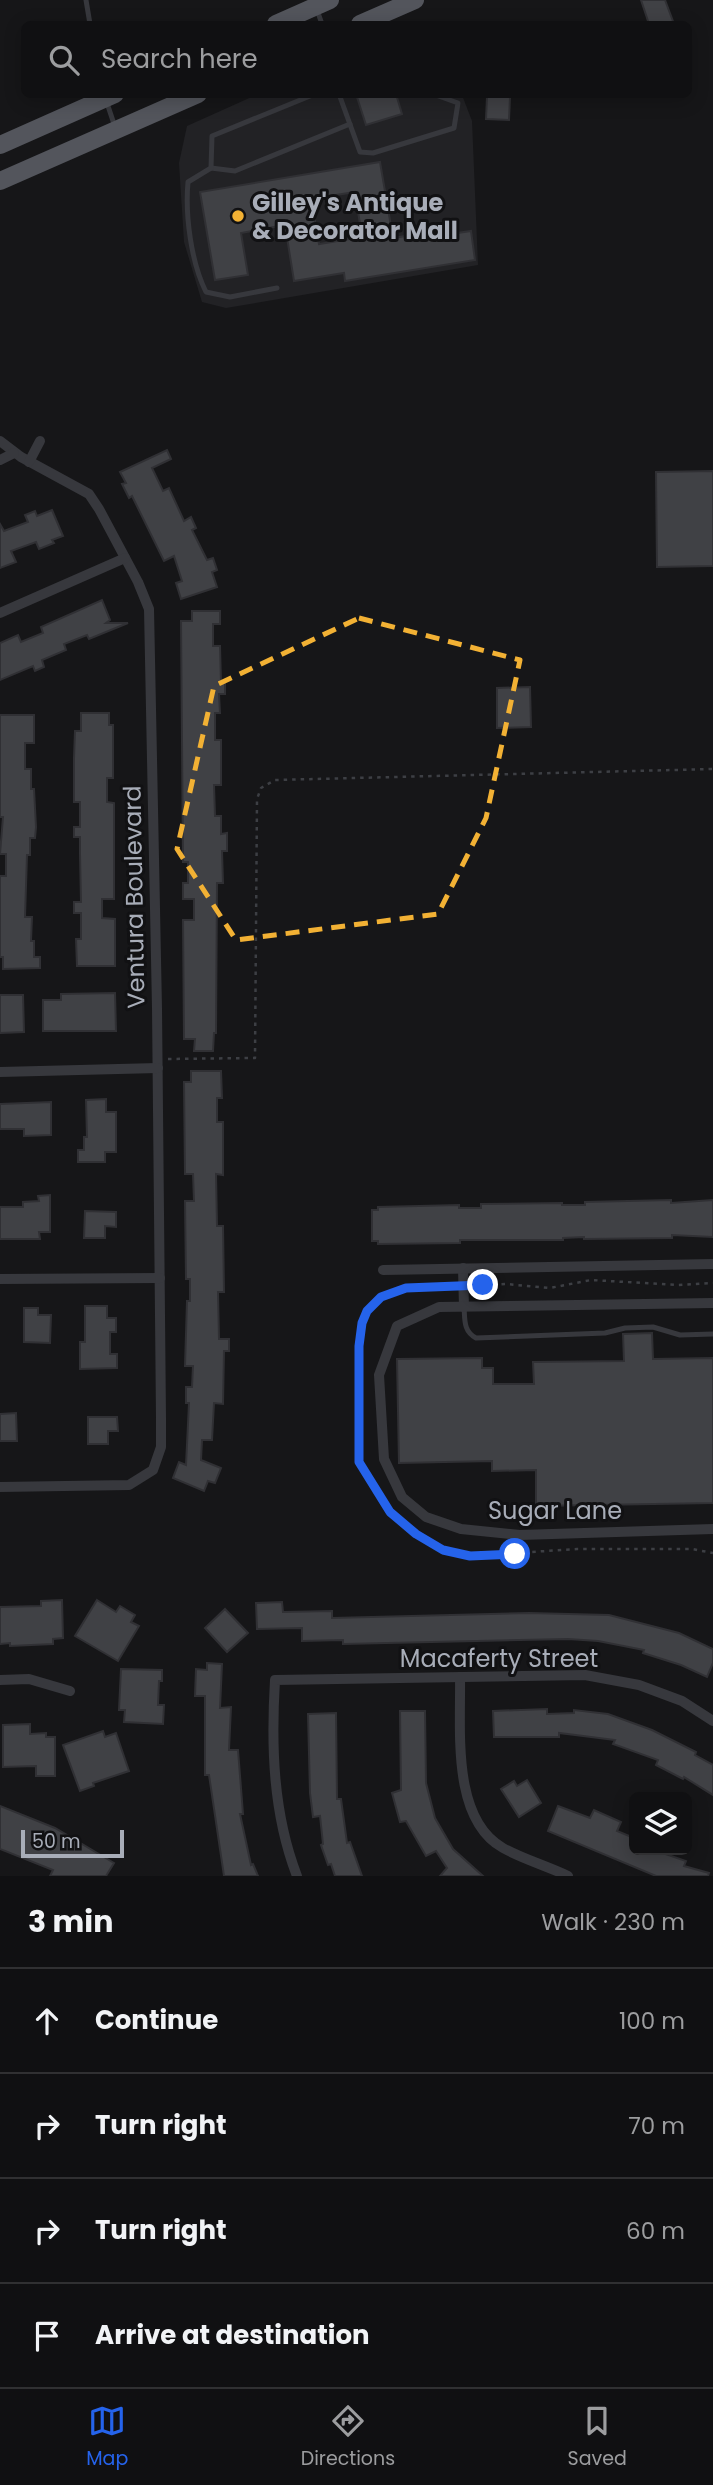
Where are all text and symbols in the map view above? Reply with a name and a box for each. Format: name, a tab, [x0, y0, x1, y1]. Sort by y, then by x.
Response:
search box	[21, 21, 692, 98]
icon: search	[45, 41, 83, 79]
text: Search here	[101, 41, 258, 77]
place label: Gilley's Antique & Decorator Mall	[252, 186, 458, 247]
marker: Gilley's Antique & Decorator Mall	[230, 208, 246, 224]
street label: Ventura Boulevard	[116, 785, 152, 1009]
route end	[467, 1269, 498, 1300]
street label: Sugar Lane	[488, 1494, 622, 1527]
route start	[499, 1538, 530, 1569]
street label: Macaferty Street	[400, 1642, 598, 1675]
map controls	[629, 1792, 692, 1855]
button: layers	[629, 1792, 692, 1855]
scale bar	[21, 1827, 124, 1859]
text: 50 m	[32, 1828, 81, 1855]
text: 3 min	[28, 1900, 113, 1943]
text: Walk · 230 m	[541, 1906, 685, 1938]
icon: ahead	[28, 2002, 66, 2040]
text: Continue	[95, 2002, 218, 2038]
text: 100 m	[619, 2005, 685, 2037]
icon: right	[28, 2107, 66, 2145]
text: Turn right	[95, 2107, 227, 2143]
text: 70 m	[628, 2110, 685, 2142]
icon: right	[28, 2212, 66, 2250]
text: Turn right	[95, 2212, 227, 2248]
text: 60 m	[626, 2215, 685, 2247]
icon: arrive	[28, 2317, 66, 2355]
text: Arrive at destination	[95, 2317, 370, 2353]
tab: Map	[86, 2402, 128, 2473]
tab: Directions	[301, 2402, 395, 2473]
tab: Saved	[568, 2402, 627, 2473]

